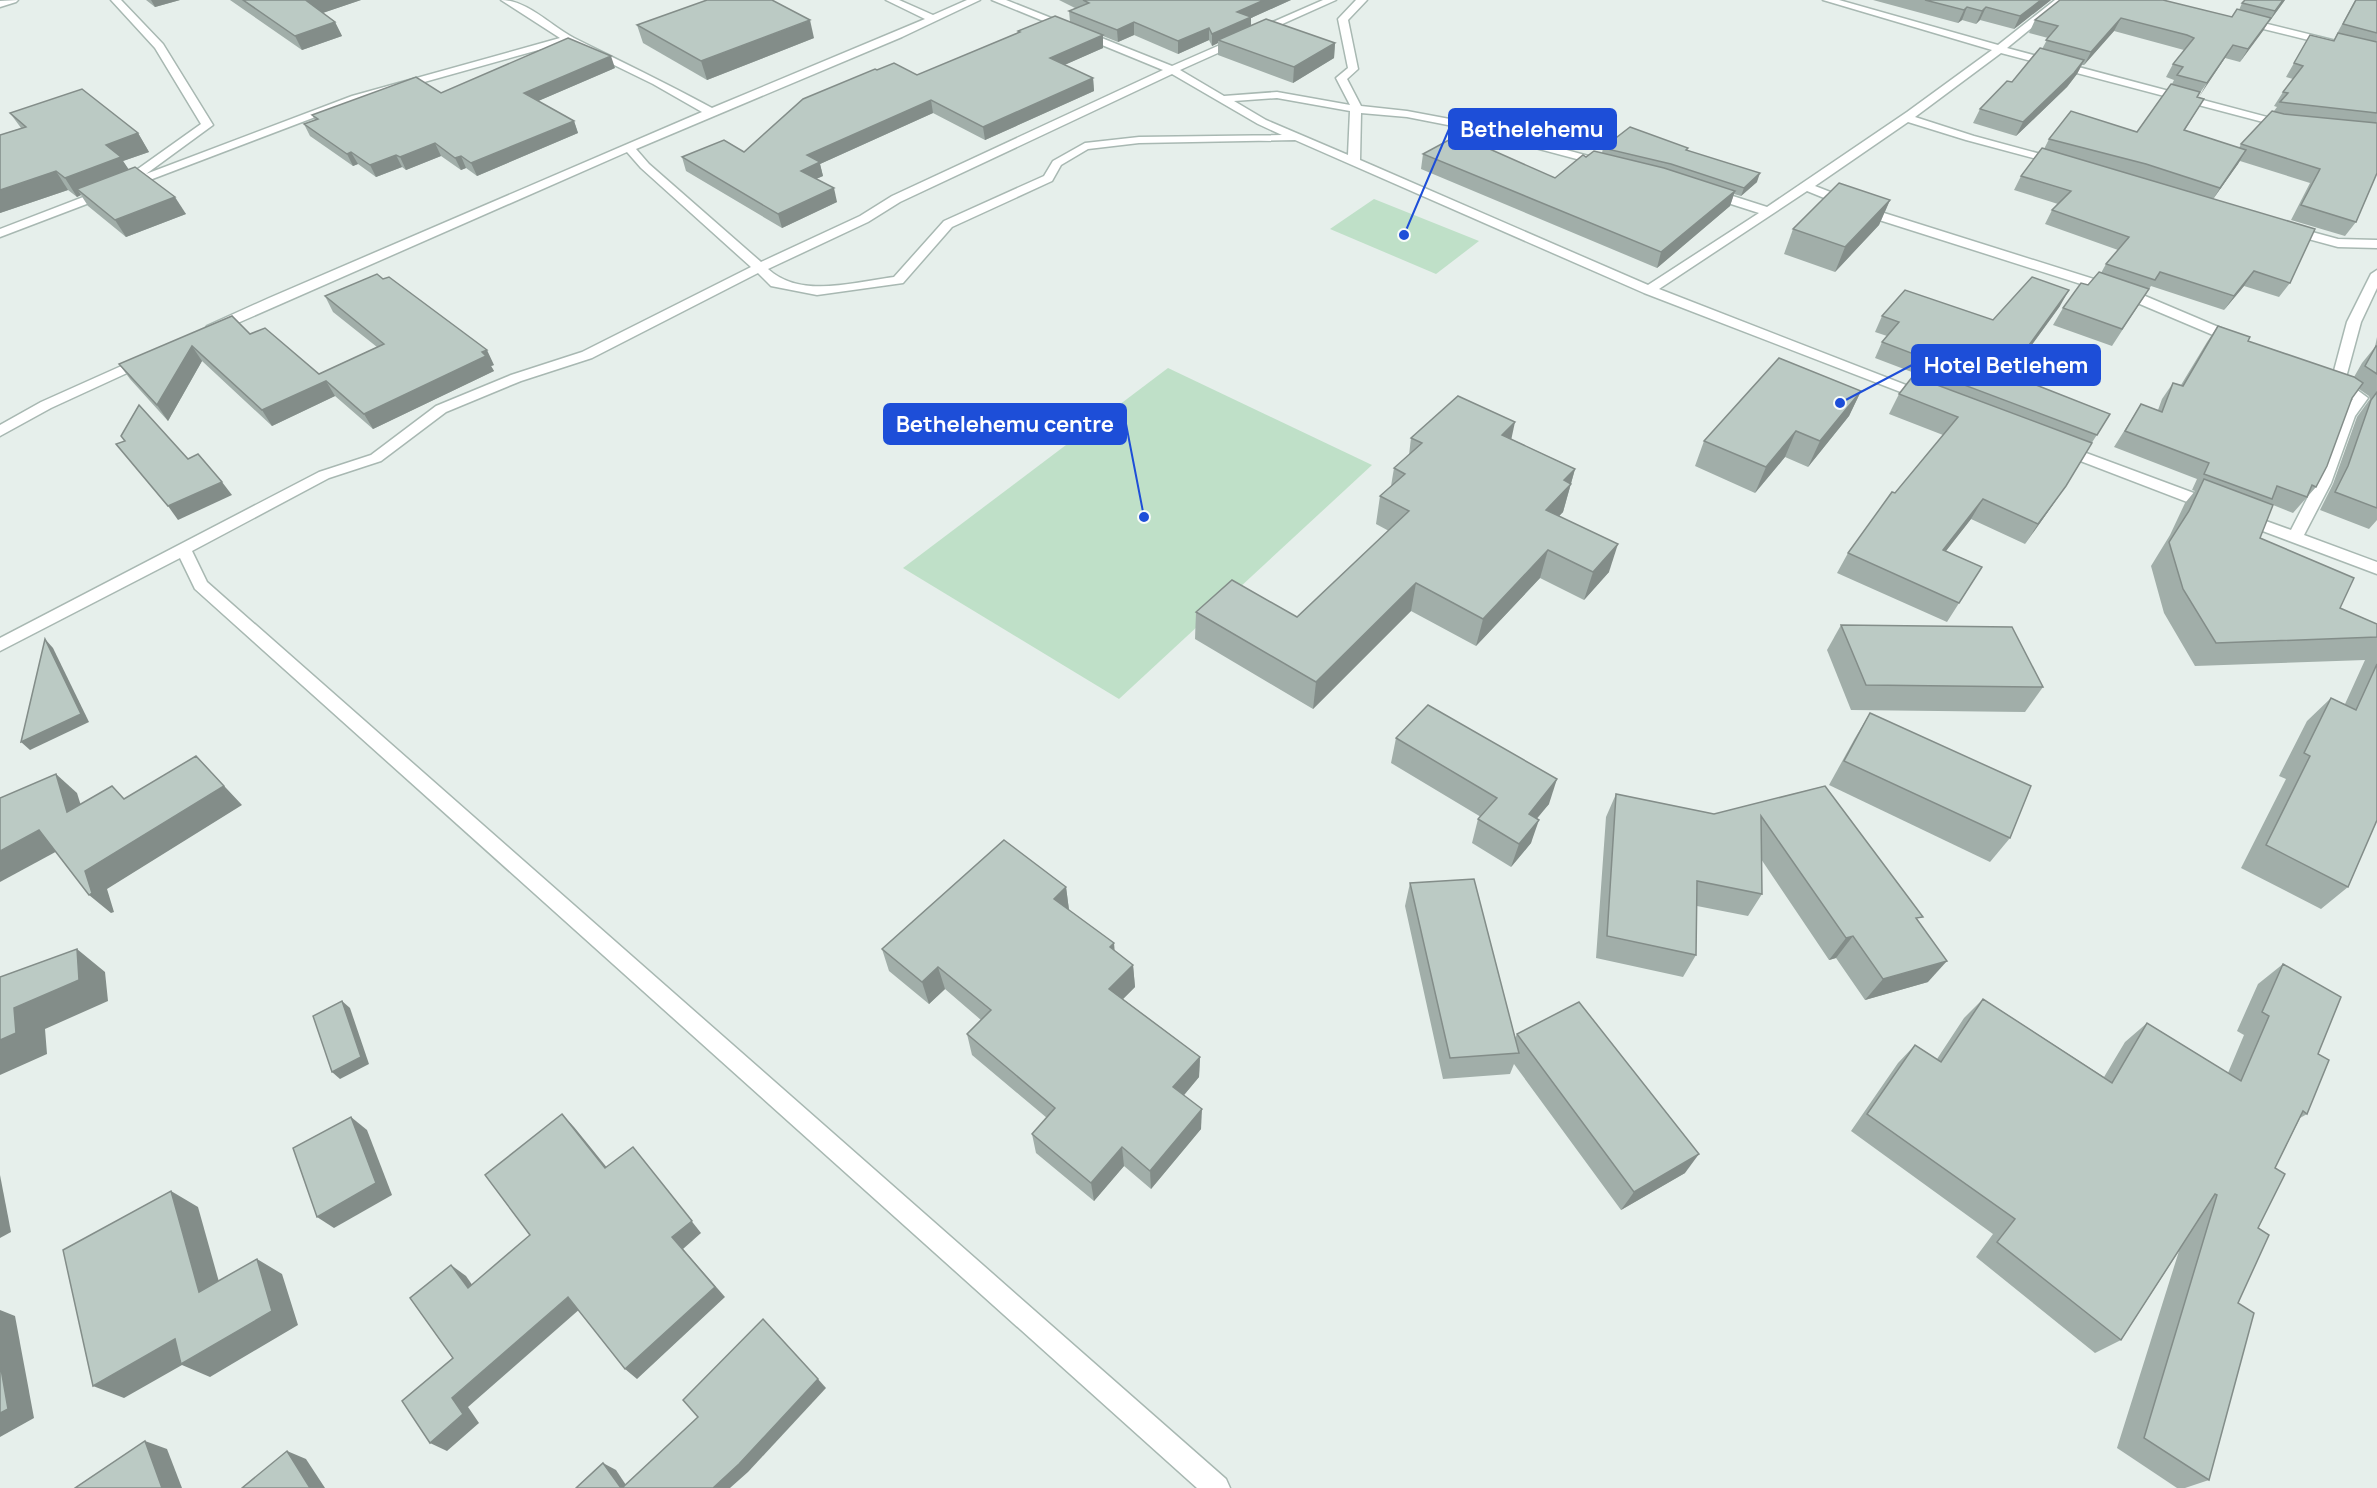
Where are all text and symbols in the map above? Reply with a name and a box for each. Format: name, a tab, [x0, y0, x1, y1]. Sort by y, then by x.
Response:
callout: Bethelehemu	[1449, 109, 1616, 149]
text: Bethelehemu	[1460, 114, 1604, 144]
callout: Hotel Betlehem	[1912, 345, 2100, 385]
text: Hotel Betlehem	[1924, 350, 2088, 380]
callout: Bethelehemu centre	[884, 404, 1126, 444]
text: Bethelehemu centre	[896, 409, 1114, 439]

